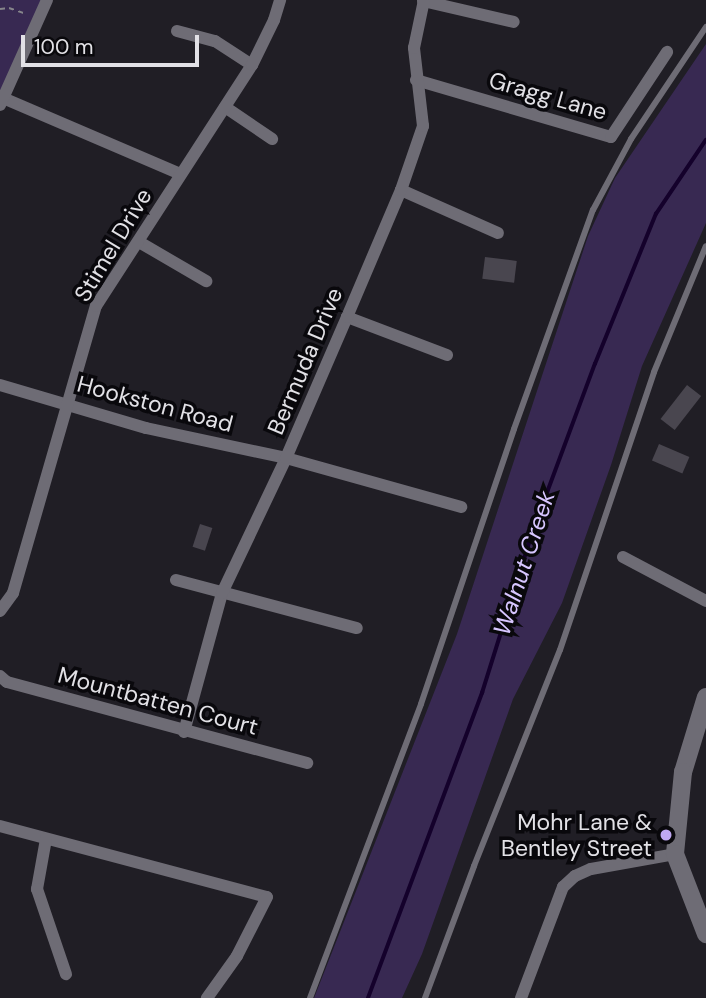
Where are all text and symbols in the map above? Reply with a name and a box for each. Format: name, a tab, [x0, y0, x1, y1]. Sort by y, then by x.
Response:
scale bar	[24, 21, 203, 65]
text: 100 m	[34, 33, 94, 61]
street label: Gragg Lane	[486, 66, 610, 126]
street label: Stimel Drive	[68, 183, 158, 307]
street label: Bermuda Drive	[262, 284, 348, 438]
street label: Hookston Road	[74, 370, 236, 438]
water label: Walnut Creek	[487, 487, 561, 639]
street label: Mountbatten Court	[55, 661, 261, 741]
place label: Mohr Lane & Bentley Street	[501, 808, 652, 862]
marker: Mohr Lane & Bentley Street	[658, 827, 674, 843]

